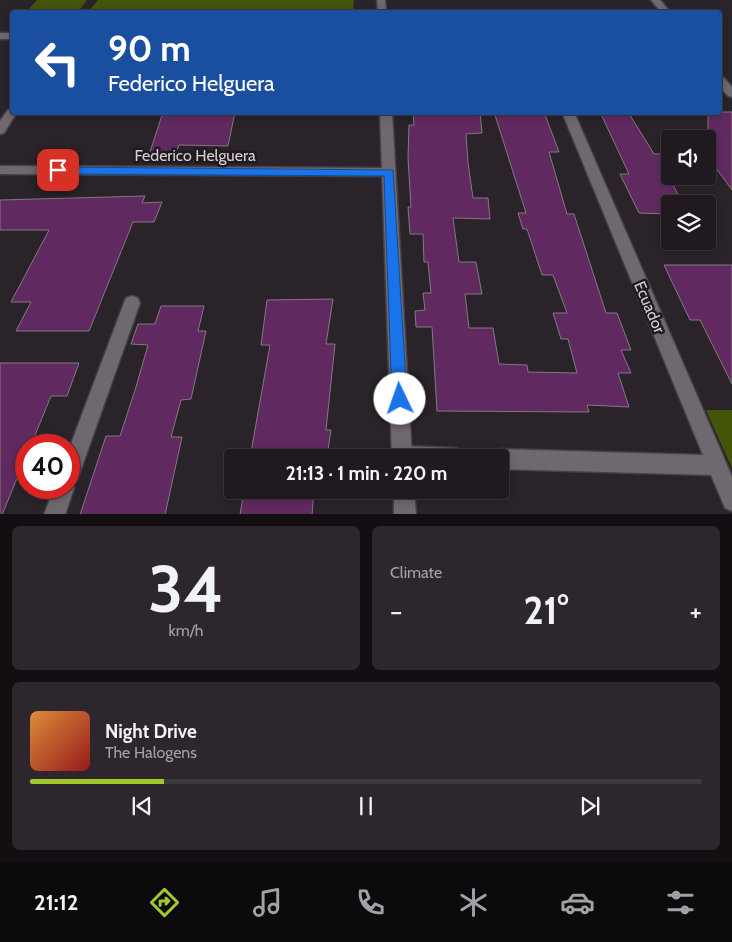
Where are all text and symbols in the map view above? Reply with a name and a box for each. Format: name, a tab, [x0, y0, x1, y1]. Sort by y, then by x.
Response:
text: 90 m	[108, 27, 191, 70]
icon: left	[25, 30, 90, 95]
text: Federico Helguera	[108, 70, 275, 97]
map controls	[661, 130, 716, 250]
button: sound	[661, 130, 716, 185]
street label: Federico Helguera	[134, 146, 256, 165]
pin	[37, 149, 79, 191]
icon: arrive	[44, 156, 72, 184]
button: layers	[661, 195, 716, 250]
street label: Ecuador	[630, 278, 669, 337]
position arrow	[373, 372, 425, 424]
speed limit sign: 40	[15, 434, 80, 499]
text: 21:13 · 1 min · 220 m	[286, 462, 447, 485]
text: 34	[148, 549, 224, 628]
text: Climate	[390, 563, 442, 582]
text: 21°	[523, 587, 569, 634]
text: −	[390, 594, 402, 628]
text: +	[690, 594, 702, 628]
text: km/h	[168, 621, 204, 640]
text: Night Drive	[105, 720, 197, 743]
text: The Halogens	[105, 743, 197, 762]
icon: previous	[128, 792, 156, 820]
icon: pause	[352, 792, 380, 820]
icon: next	[576, 792, 604, 820]
icon: directions	[147, 885, 182, 920]
icon: music	[250, 885, 285, 920]
icon: phone	[353, 885, 388, 920]
icon: climate	[456, 885, 491, 920]
icon: car	[560, 885, 595, 920]
icon: filters	[663, 885, 698, 920]
text: 21:12	[34, 889, 79, 916]

